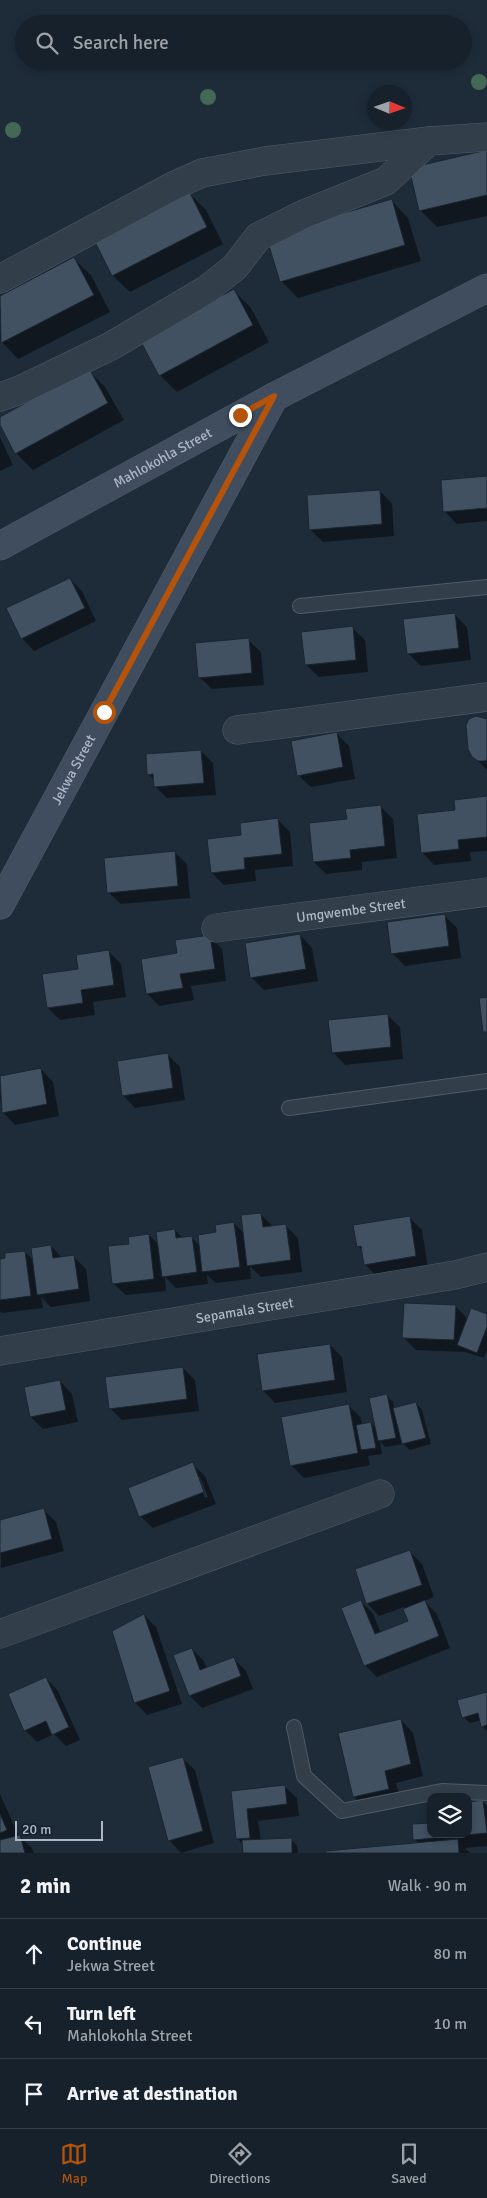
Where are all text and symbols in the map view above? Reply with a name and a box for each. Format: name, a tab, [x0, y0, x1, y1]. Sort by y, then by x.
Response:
search box	[15, 15, 472, 70]
icon: search	[33, 29, 61, 57]
text: Search here	[73, 31, 169, 55]
north arrow	[367, 85, 412, 130]
route end	[229, 404, 252, 427]
street label: Mahlokohla Street	[110, 424, 215, 492]
route start	[93, 701, 116, 724]
street label: Jekwa Street	[48, 732, 99, 808]
street label: Umgwembe Street	[295, 895, 407, 926]
street label: Sepamala Street	[195, 1294, 295, 1327]
map controls	[427, 1793, 472, 1838]
button: layers	[427, 1793, 472, 1838]
scale bar	[15, 1818, 102, 1841]
text: 20 m	[22, 1821, 51, 1838]
text: 2 min	[20, 1873, 71, 1899]
text: Walk · 90 m	[388, 1876, 467, 1896]
text: Continue	[67, 1932, 142, 1956]
icon: ahead	[20, 1940, 48, 1968]
text: 80 m	[433, 1944, 467, 1964]
text: Jekwa Street	[67, 1956, 155, 1976]
text: Turn left	[67, 2002, 136, 2026]
icon: left	[20, 2010, 48, 2038]
text: 10 m	[433, 2014, 467, 2034]
text: Mahlokohla Street	[67, 2026, 192, 2046]
icon: arrive	[20, 2080, 48, 2108]
text: Arrive at destination	[67, 2082, 238, 2106]
tab: Map	[60, 2140, 88, 2187]
tab: Directions	[209, 2140, 270, 2187]
tab: Saved	[391, 2140, 427, 2187]

